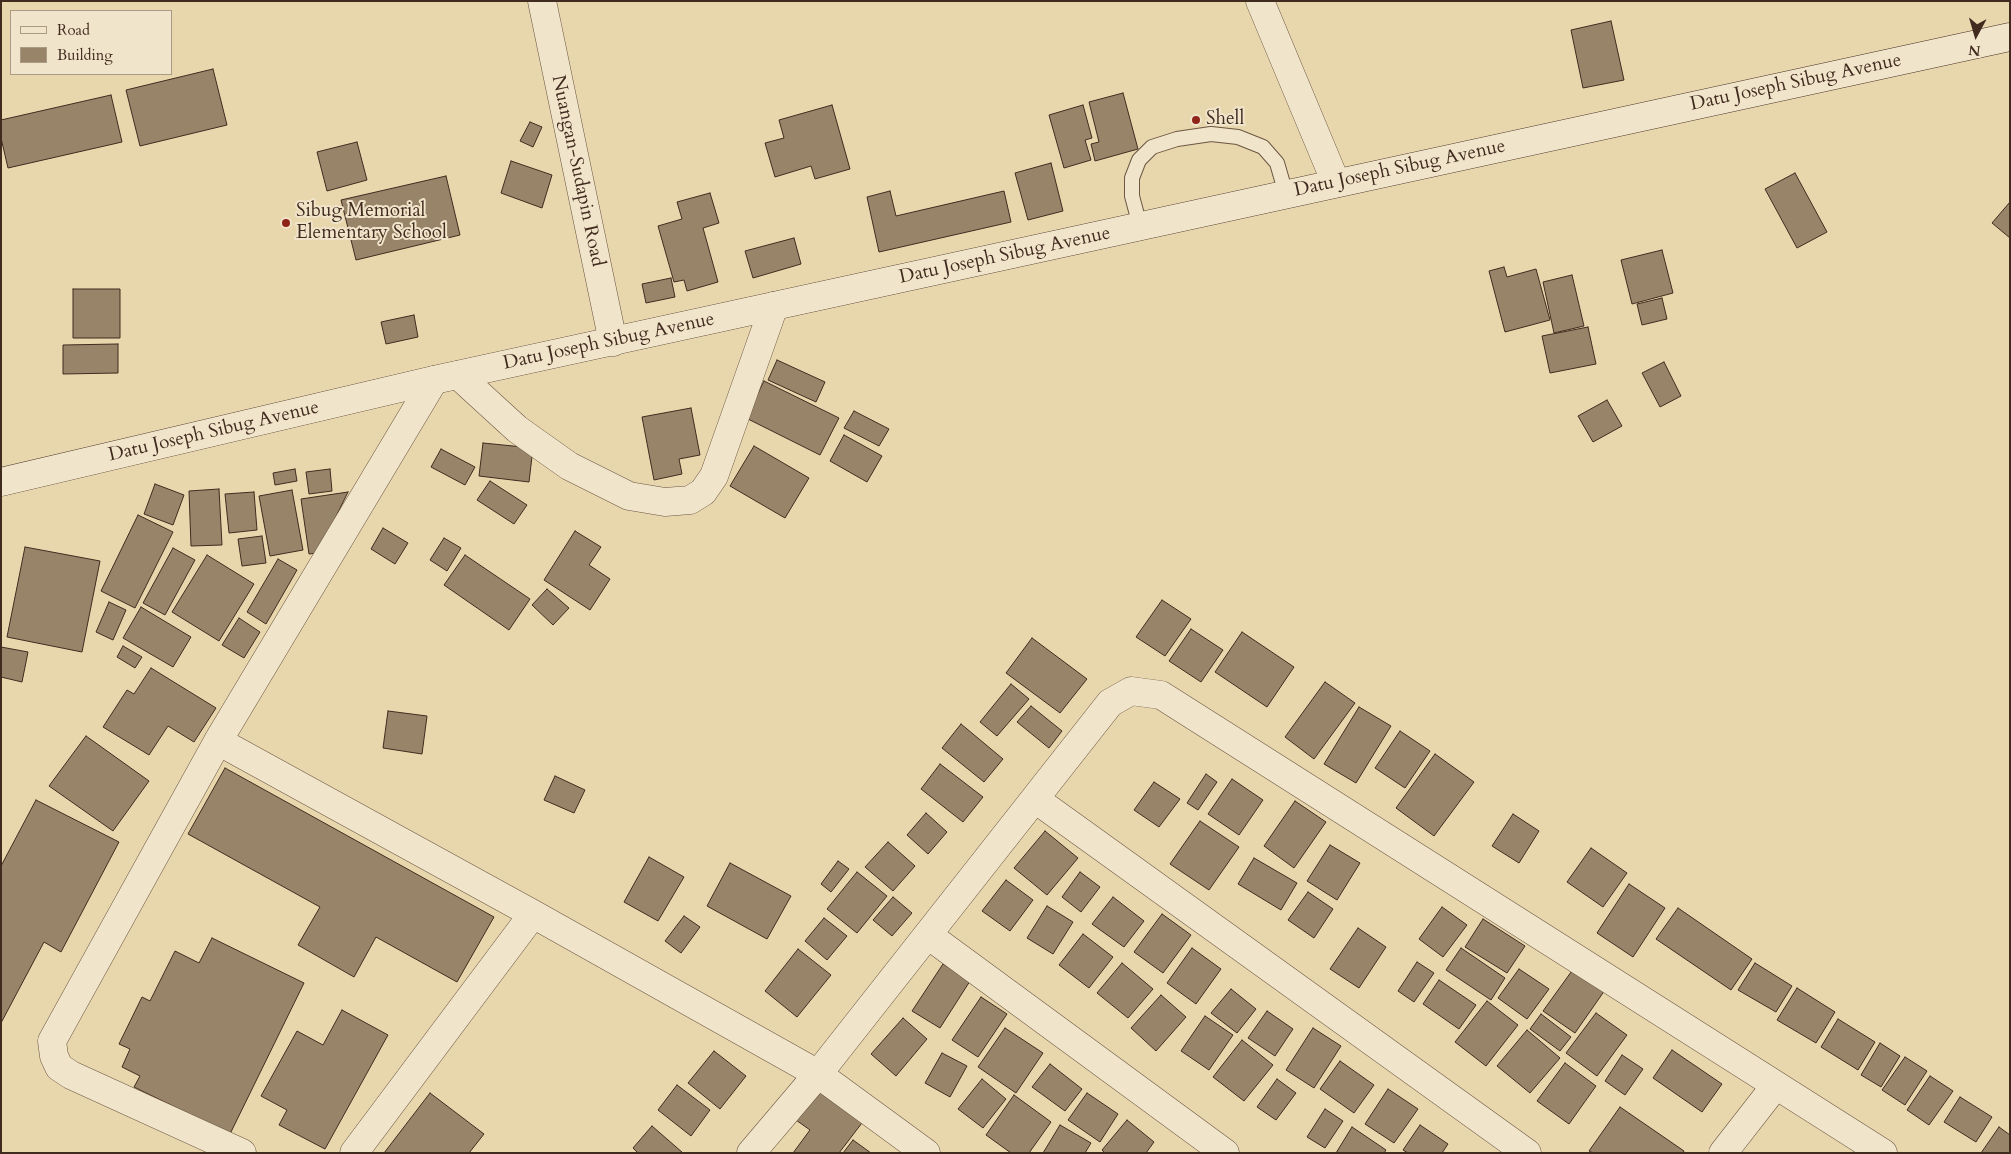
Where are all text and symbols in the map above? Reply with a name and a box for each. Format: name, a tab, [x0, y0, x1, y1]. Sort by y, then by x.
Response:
legend	[10, 10, 172, 75]
north arrow	[1951, 10, 2001, 60]
text: Road	[57, 20, 90, 40]
text: N	[1967, 40, 1981, 60]
text: Building	[57, 45, 113, 65]
street label: Datu Joseph Sibug Avenue	[1688, 49, 1904, 117]
street label: Nuangan-Sudapin Road	[546, 73, 608, 269]
place label: Shell	[1206, 109, 1244, 131]
marker: Shell	[1190, 114, 1202, 126]
street label: Datu Joseph Sibug Avenue	[1292, 135, 1508, 203]
place label: Sibug Memorial Elementary School	[296, 201, 447, 245]
marker: Sibug Memorial Elementary School	[280, 217, 292, 229]
street label: Datu Joseph Sibug Avenue	[897, 222, 1113, 290]
street label: Datu Joseph Sibug Avenue	[501, 308, 717, 376]
street label: Datu Joseph Sibug Avenue	[107, 397, 321, 467]

